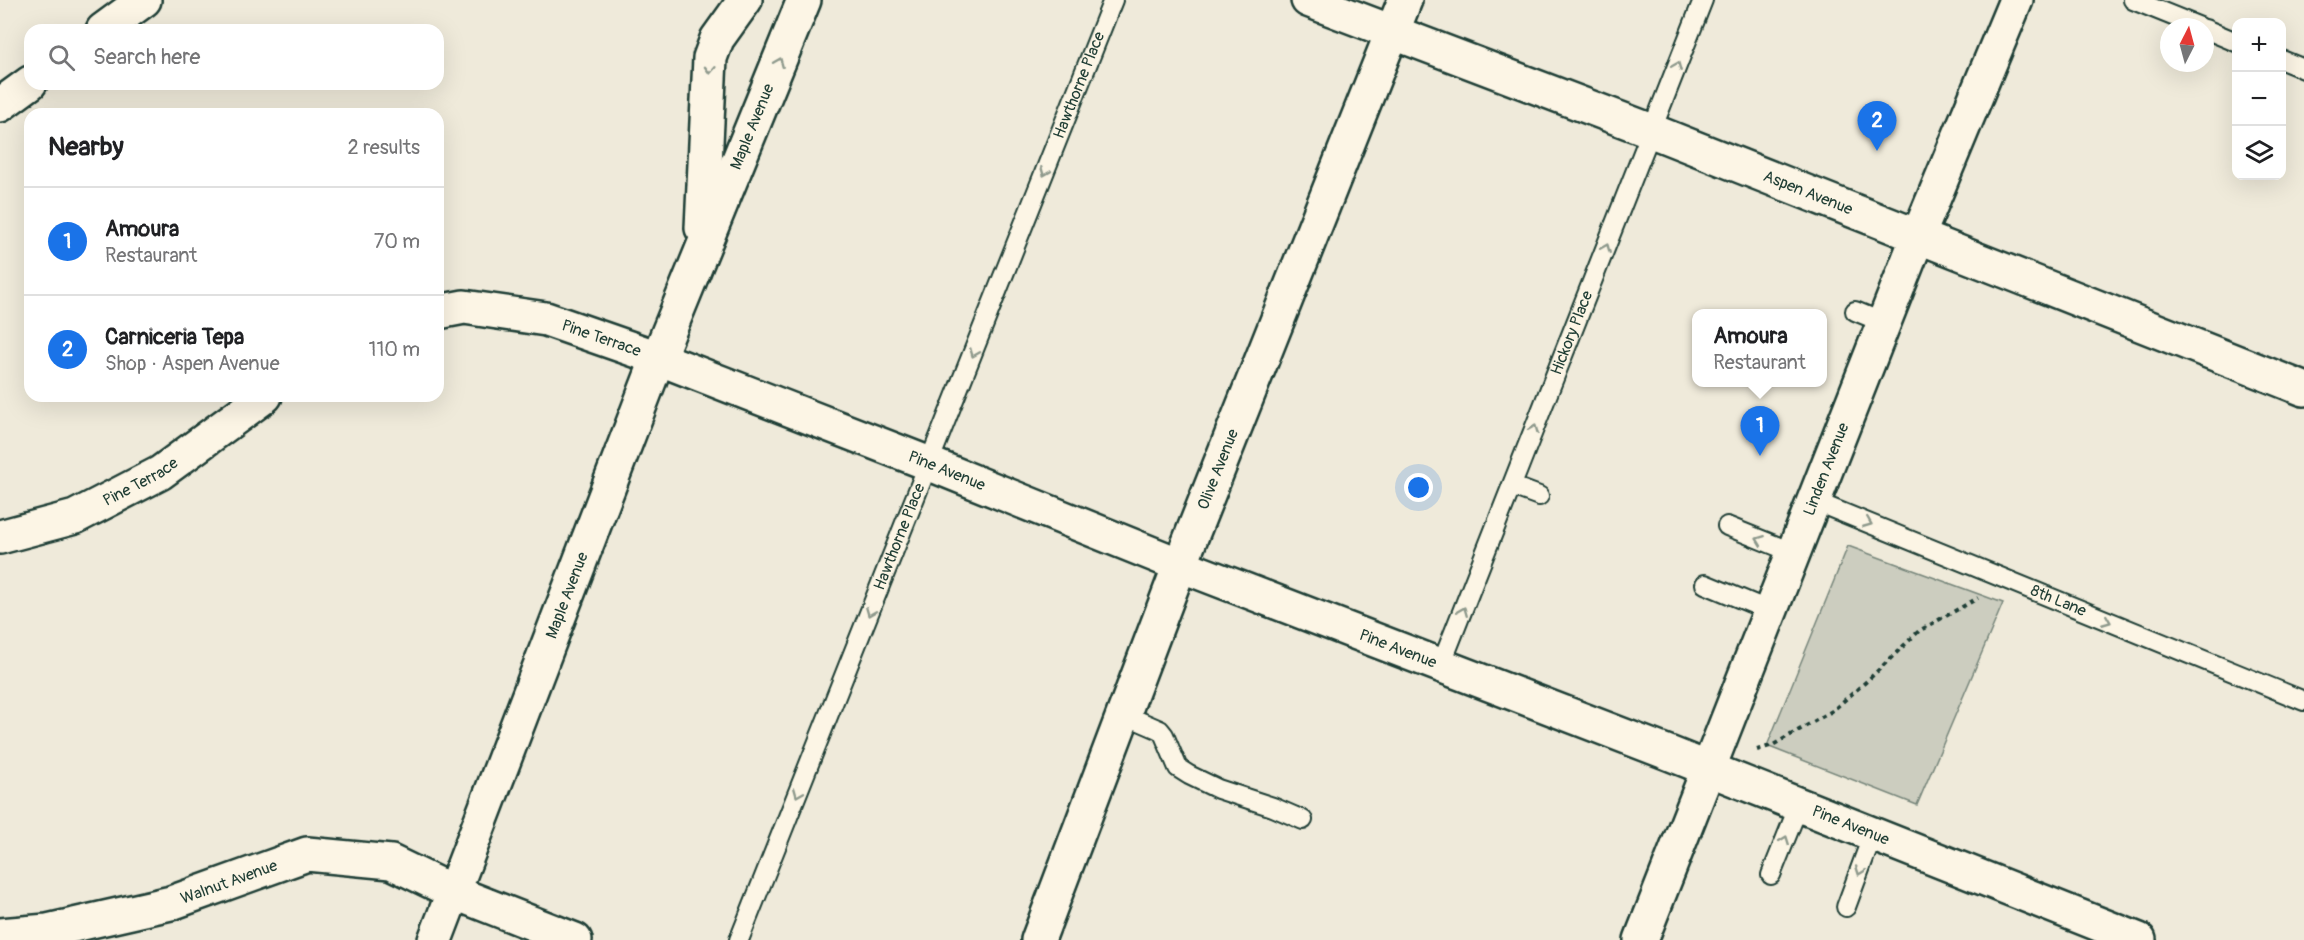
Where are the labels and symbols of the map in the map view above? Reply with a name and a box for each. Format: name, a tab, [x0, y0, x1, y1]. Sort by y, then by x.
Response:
north arrow	[2160, 18, 2214, 72]
street label: Hawthorne Place	[1049, 29, 1109, 141]
one-way arrow	[771, 57, 784, 68]
one-way arrow	[1670, 62, 1682, 73]
one-way arrow	[703, 65, 716, 74]
street label: Maple Avenue	[726, 81, 779, 173]
pin: 2	[1858, 102, 1896, 151]
one-way arrow	[1040, 166, 1053, 176]
street label: Aspen Avenue	[1761, 166, 1856, 219]
one-way arrow	[1599, 243, 1611, 254]
street label: Hickory Place	[1546, 288, 1597, 378]
street label: Pine Terrace	[559, 315, 644, 361]
one-way arrow	[969, 347, 981, 358]
pin: 1	[1740, 406, 1780, 456]
street label: Linden Avenue	[1799, 420, 1854, 518]
one-way arrow	[1527, 424, 1539, 435]
street label: Olive Avenue	[1193, 426, 1243, 513]
street label: Pine Avenue	[905, 447, 988, 495]
street label: Pine Terrace	[100, 453, 182, 511]
your location	[1404, 473, 1433, 502]
street label: Hawthorne Place	[869, 480, 930, 593]
one-way arrow	[1862, 516, 1873, 528]
one-way arrow	[1755, 534, 1766, 547]
street label: Maple Avenue	[541, 549, 593, 641]
street label: 8th Lane	[2028, 580, 2089, 621]
one-way arrow	[865, 606, 878, 617]
one-way arrow	[1456, 606, 1468, 617]
one-way arrow	[2101, 614, 2112, 626]
street label: Pine Avenue	[1356, 625, 1440, 673]
one-way arrow	[793, 787, 805, 798]
street label: Pine Avenue	[1809, 801, 1892, 850]
one-way arrow	[1778, 835, 1790, 846]
street label: Walnut Avenue	[178, 855, 280, 909]
one-way arrow	[1854, 865, 1867, 875]

